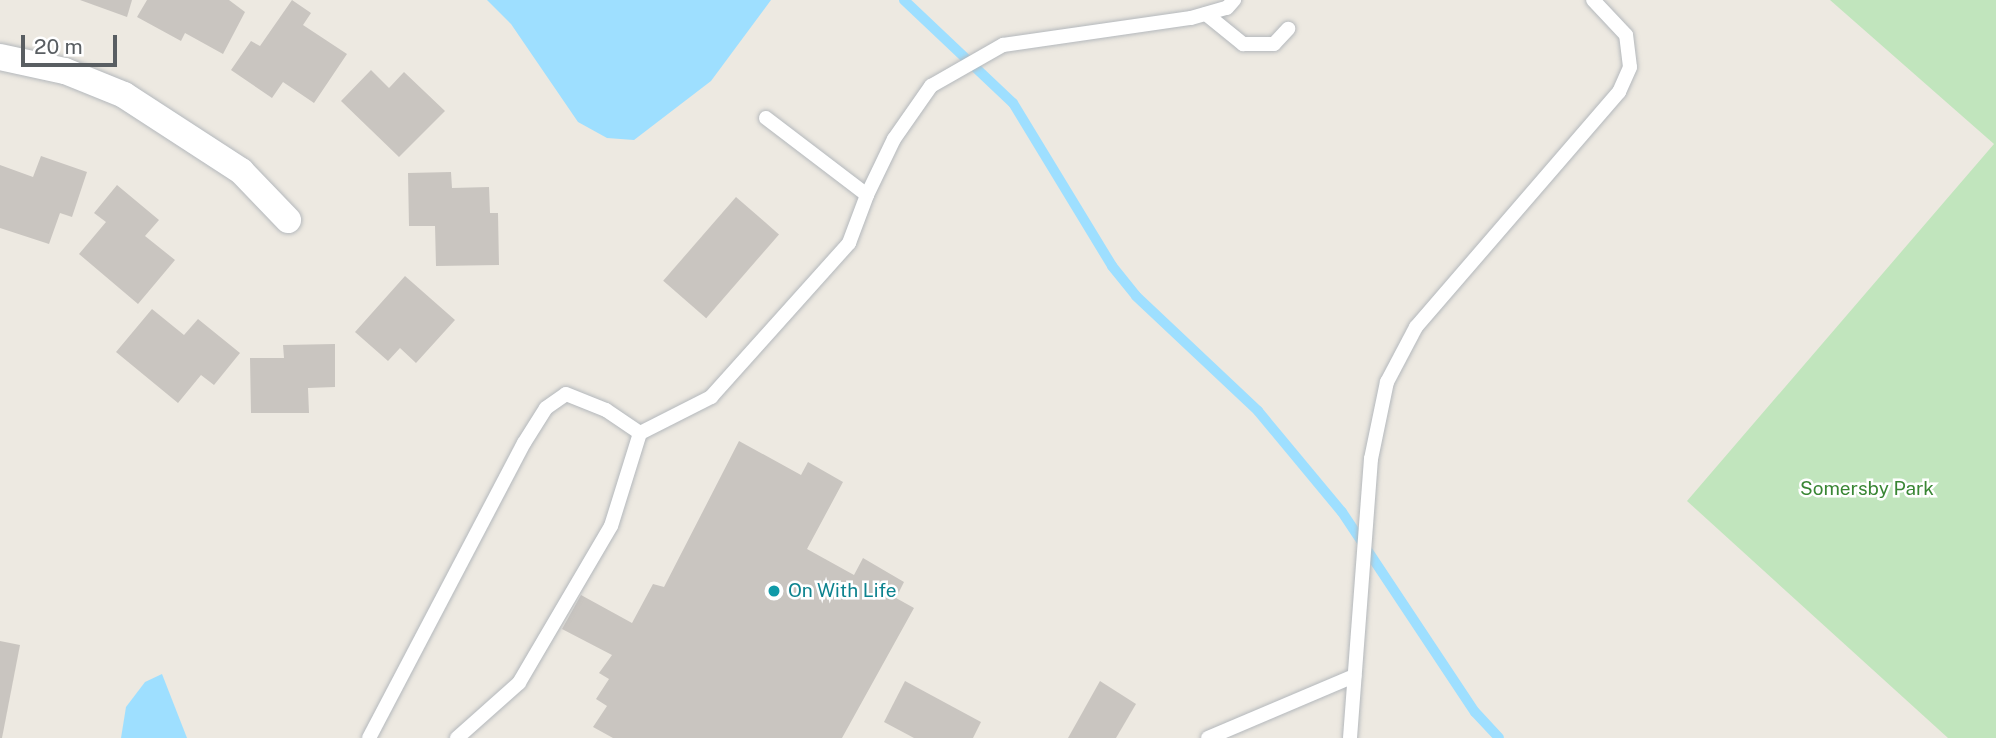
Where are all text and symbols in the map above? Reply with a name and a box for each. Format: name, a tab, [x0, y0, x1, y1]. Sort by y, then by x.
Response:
scale bar	[24, 21, 121, 65]
text: 20 m	[34, 34, 83, 59]
park label: Somersby Park	[1800, 478, 1934, 500]
place label: On With Life	[788, 580, 897, 602]
marker: On With Life	[766, 583, 782, 599]

